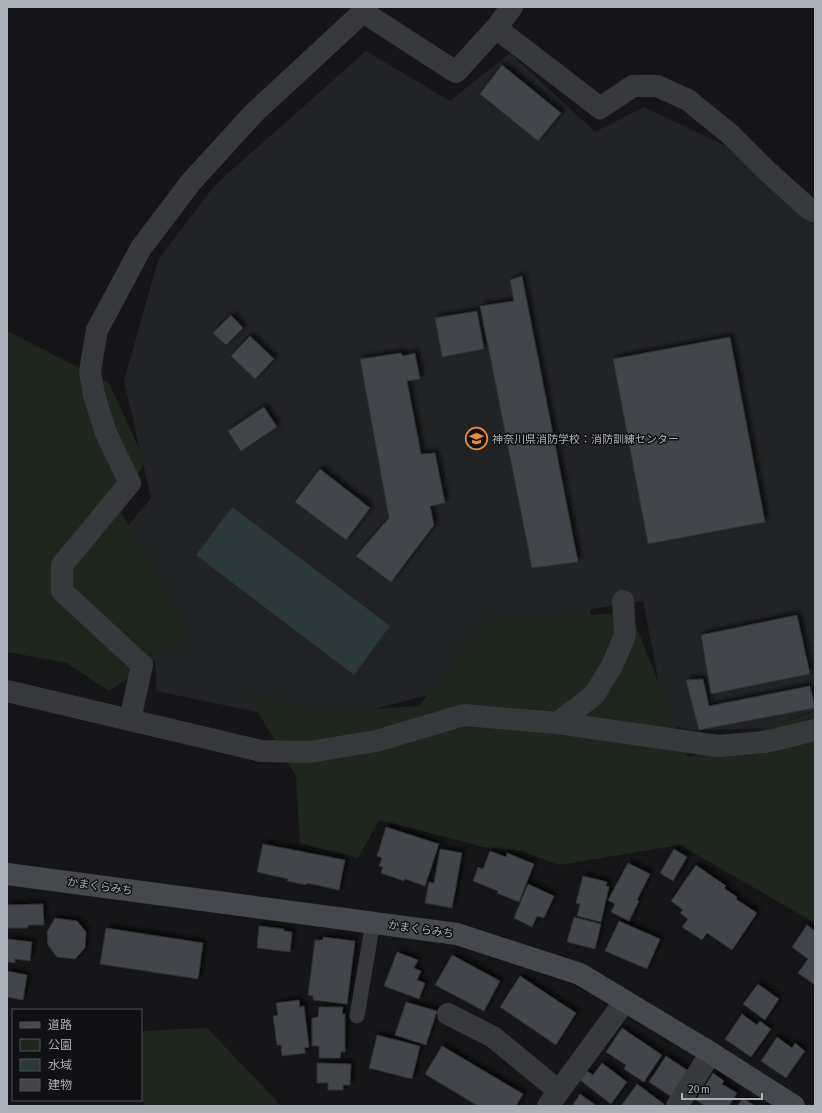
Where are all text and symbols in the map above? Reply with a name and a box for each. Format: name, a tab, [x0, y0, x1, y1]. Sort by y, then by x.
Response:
school or university icon: 神奈川県消防学校：消防訓練センター	[463, 426, 489, 452]
place label: 神奈川県消防学校：消防訓練センター	[492, 433, 679, 445]
street label: かまくらみち	[66, 875, 134, 897]
street label: かまくらみち	[387, 918, 455, 940]
legend	[12, 1009, 142, 1101]
text: 道路	[48, 1018, 72, 1032]
text: 公園	[48, 1038, 72, 1052]
text: 水域	[48, 1058, 72, 1072]
scale bar	[682, 1075, 762, 1101]
text: 建物	[48, 1078, 72, 1092]
text: 20 m	[688, 1082, 710, 1096]

